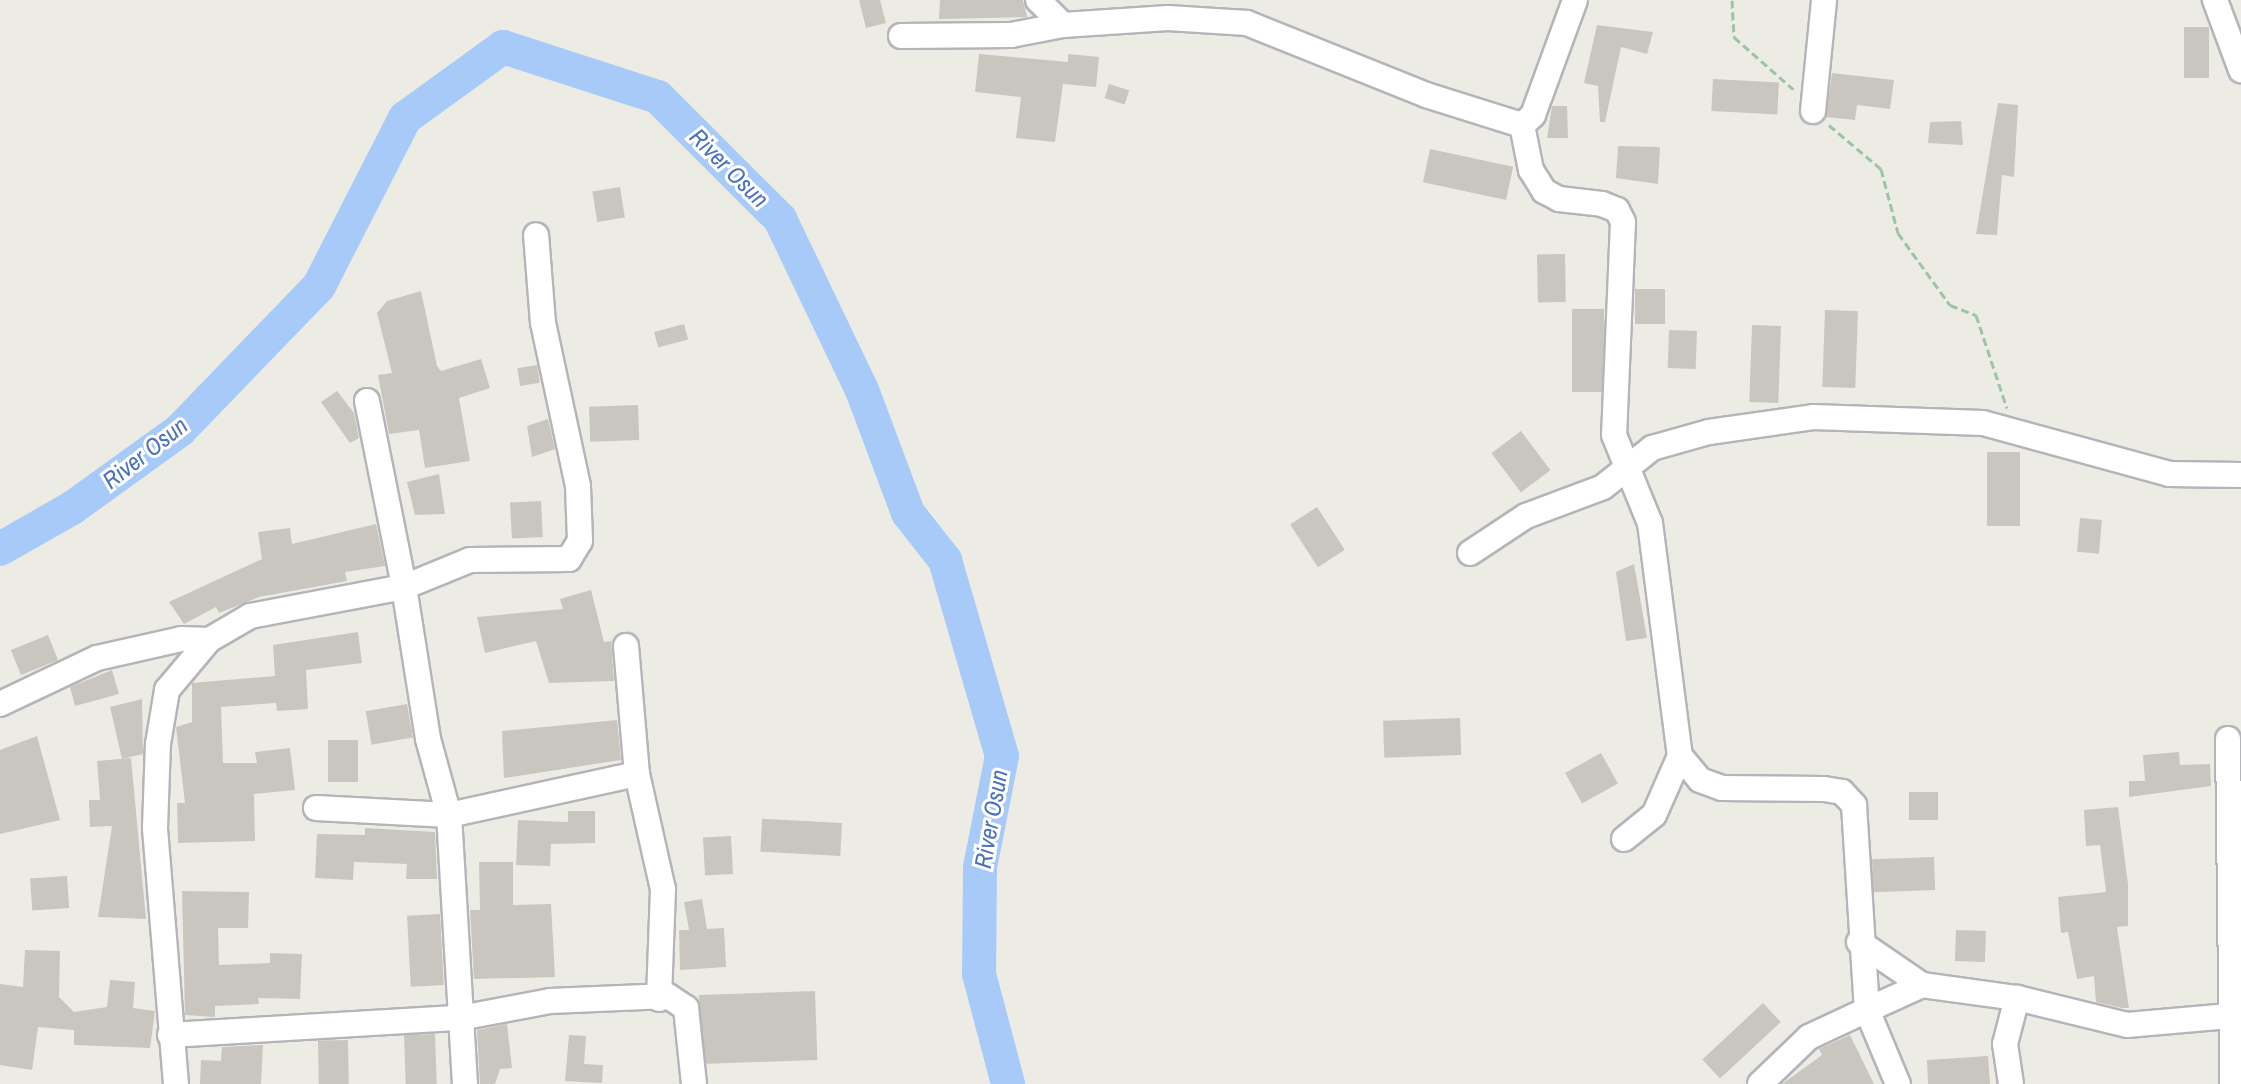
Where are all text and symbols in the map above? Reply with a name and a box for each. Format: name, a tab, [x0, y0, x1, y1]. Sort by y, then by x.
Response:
water label: River Osun	[684, 123, 774, 213]
water label: River Osun	[97, 411, 193, 495]
water label: River Osun	[968, 767, 1014, 871]

